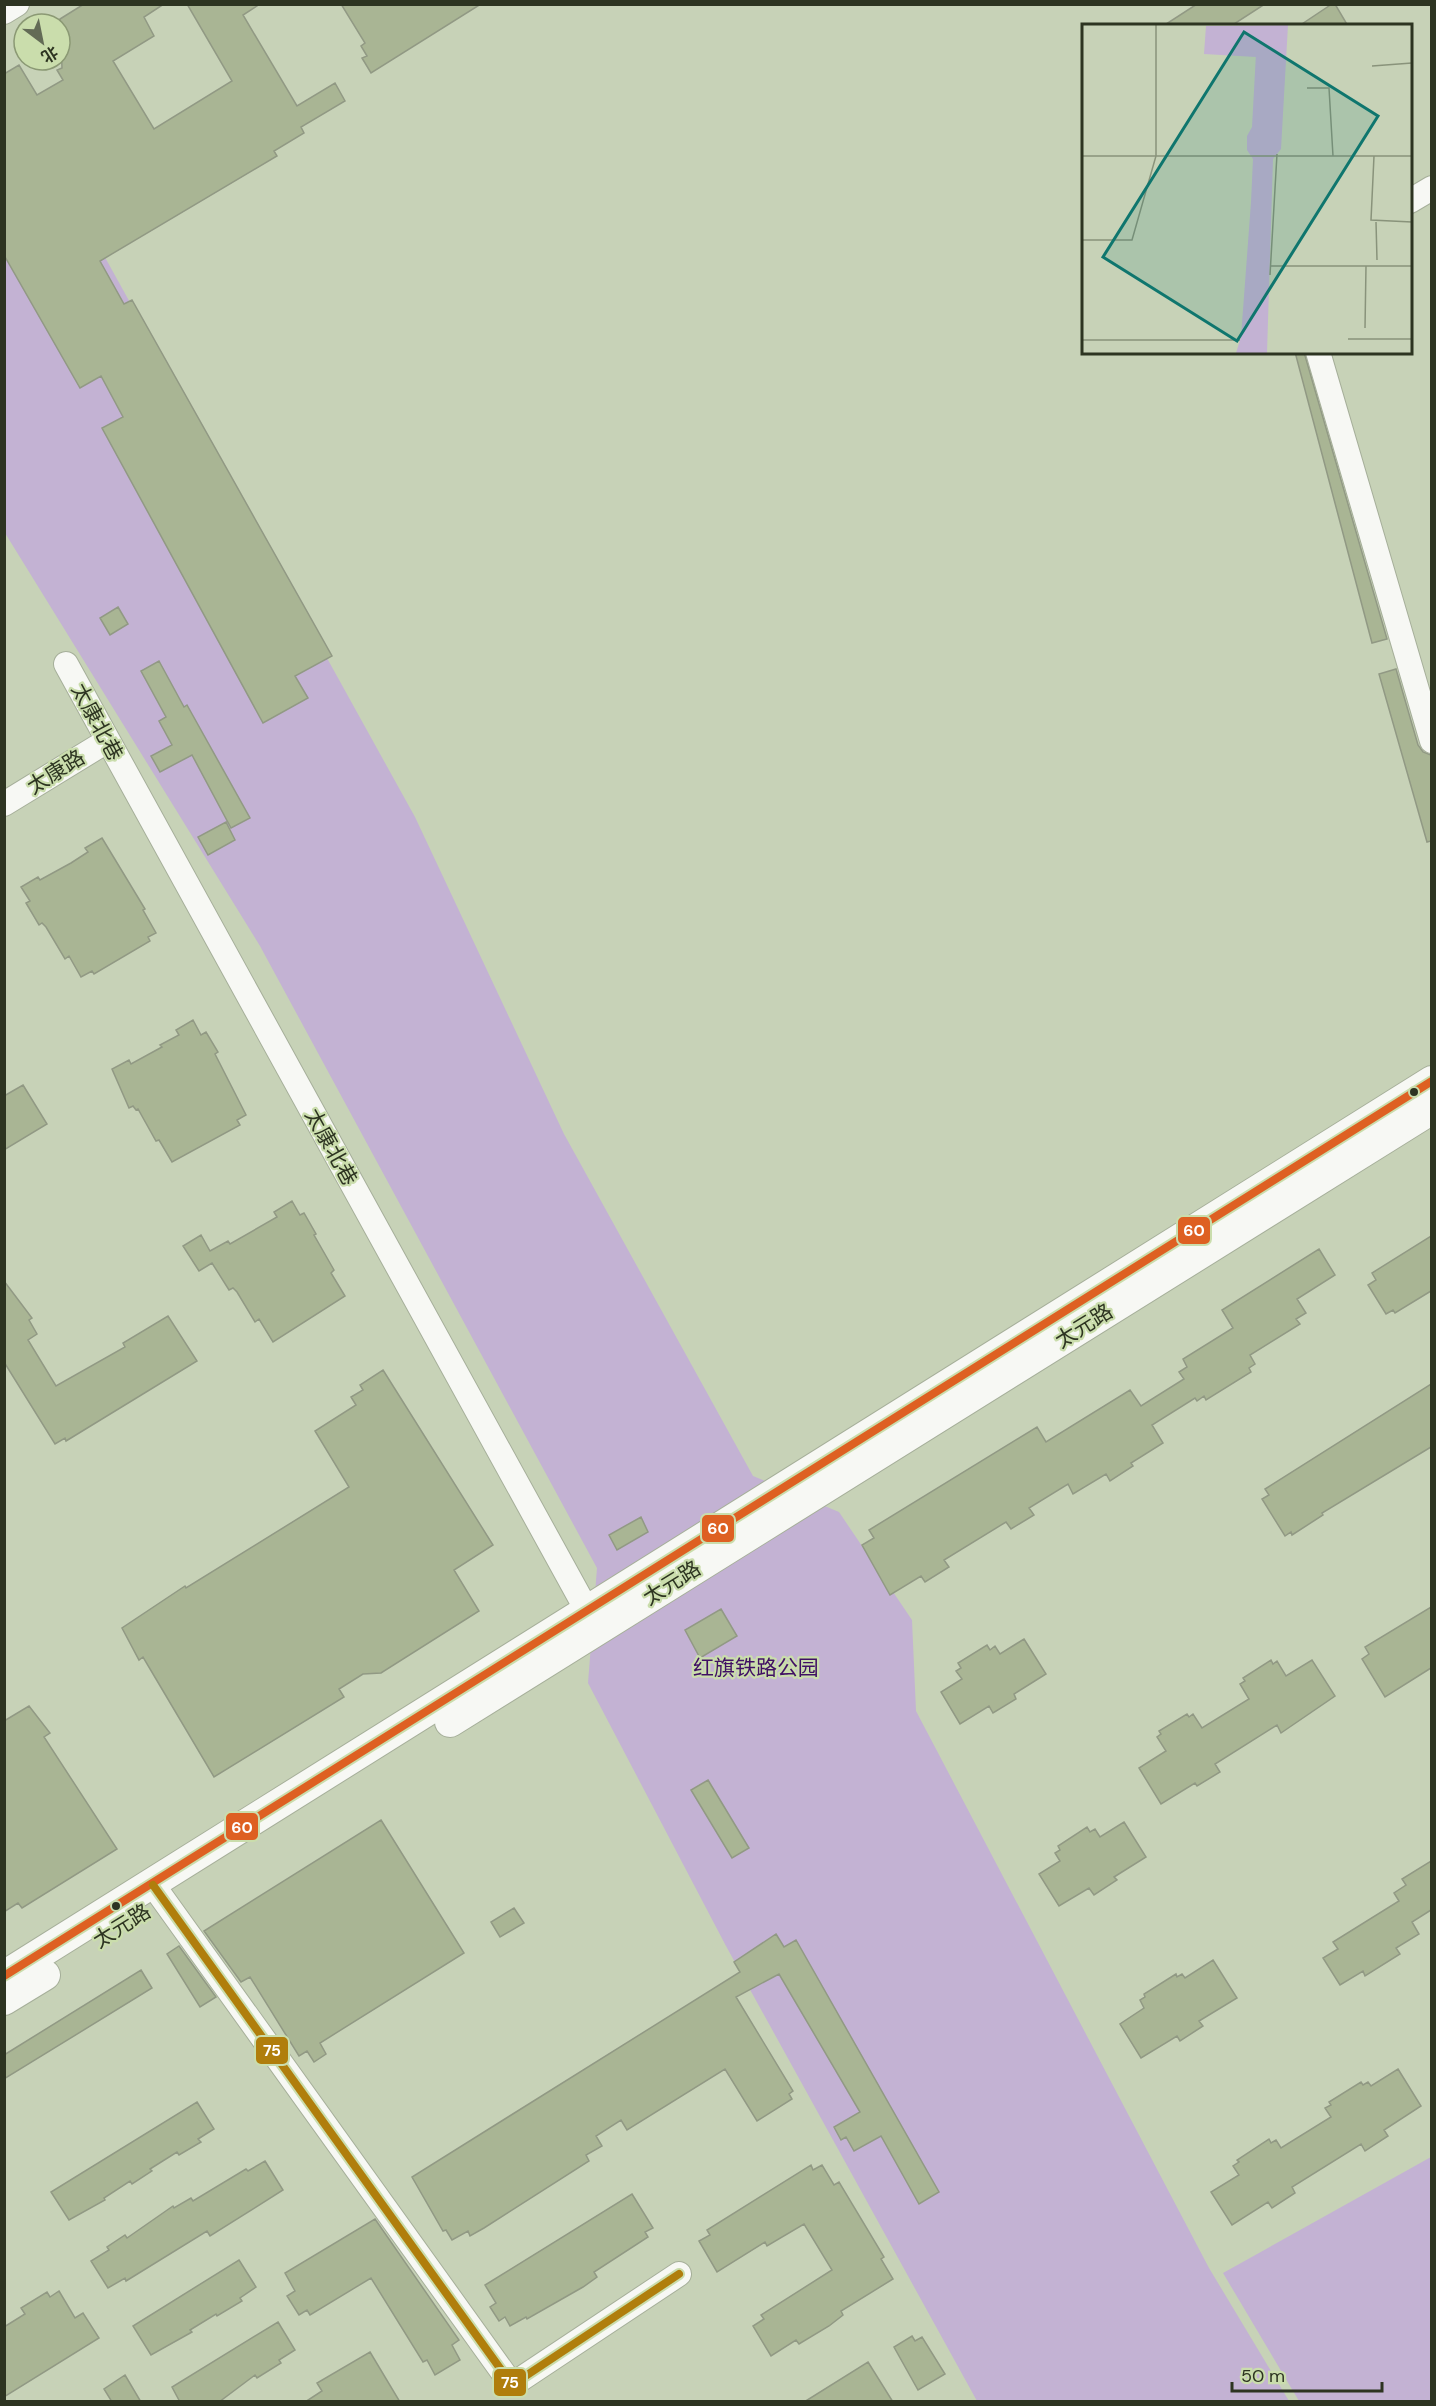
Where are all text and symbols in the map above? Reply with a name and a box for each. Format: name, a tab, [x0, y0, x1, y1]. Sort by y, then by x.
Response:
north arrow	[12, 12, 72, 72]
inset map	[1082, 24, 1412, 354]
text: 北	[37, 41, 62, 67]
street label: 太康北巷	[65, 678, 129, 766]
street label: 太康路	[22, 743, 90, 801]
unlabelled marker	[1408, 1086, 1420, 1098]
street label: 太康北巷	[298, 1103, 364, 1191]
line badge: 60	[1177, 1216, 1211, 1245]
text: 60	[1183, 1220, 1205, 1241]
street label: 太元路	[1050, 1297, 1118, 1355]
line badge: 60	[701, 1514, 735, 1543]
text: 60	[707, 1518, 729, 1539]
street label: 太元路	[638, 1554, 706, 1612]
park label: 红旗铁路公园	[693, 1654, 819, 1682]
line badge: 60	[225, 1812, 259, 1841]
text: 60	[231, 1817, 253, 1838]
street label: 太元路	[88, 1897, 156, 1955]
unlabelled marker	[110, 1900, 122, 1912]
line badge: 75	[255, 2036, 289, 2065]
text: 75	[263, 2040, 281, 2061]
scale bar	[1232, 2355, 1382, 2393]
text: 50 m	[1241, 2364, 1285, 2388]
line badge: 75	[493, 2368, 527, 2397]
text: 75	[501, 2372, 519, 2393]

